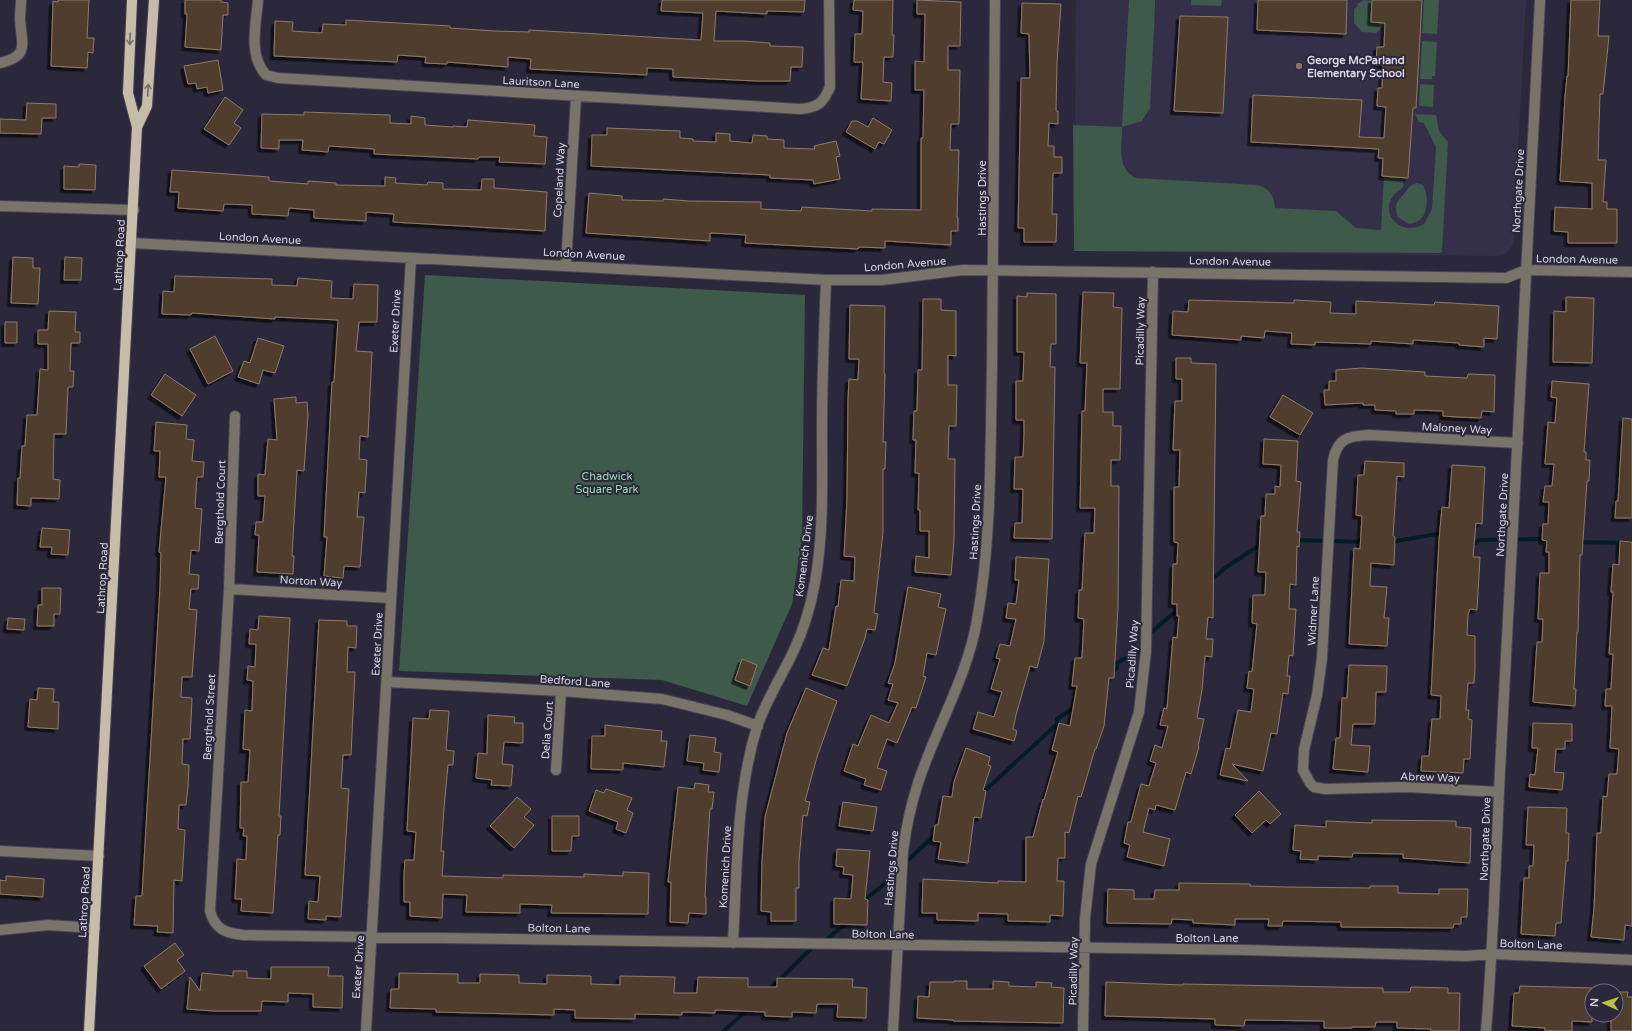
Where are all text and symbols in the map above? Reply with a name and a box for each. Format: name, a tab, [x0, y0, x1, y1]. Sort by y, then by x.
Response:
one-way arrow	[126, 32, 134, 45]
place label: George McParland Elementary School	[1307, 54, 1405, 81]
marker: George McParland Elementary School	[1294, 61, 1304, 71]
street label: Lauritson Lane	[502, 74, 580, 91]
one-way arrow	[145, 84, 152, 97]
street label: Copeland Way	[551, 142, 568, 218]
street label: Northgate Drive	[1510, 149, 1527, 233]
street label: Hastings Drive	[976, 160, 989, 236]
street label: Lathrop Road	[111, 219, 128, 291]
street label: London Avenue	[219, 230, 301, 247]
street label: London Avenue	[543, 246, 625, 263]
street label: London Avenue	[1536, 252, 1618, 267]
street label: London Avenue	[863, 254, 947, 275]
street label: London Avenue	[1189, 254, 1271, 269]
street label: Exeter Drive	[387, 289, 404, 353]
street label: Picadilly Way	[1133, 296, 1148, 365]
street label: Maloney Way	[1421, 420, 1493, 437]
street label: Bergthold Court	[213, 460, 228, 544]
park label: Chadwick Square Park	[575, 470, 639, 496]
street label: Northgate Drive	[1494, 473, 1511, 557]
street label: Hastings Drive	[967, 484, 984, 560]
street label: Komenich Drive	[793, 514, 816, 598]
street label: Lathrop Road	[94, 542, 111, 614]
street label: Norton Way	[279, 573, 343, 590]
street label: Widmer Lane	[1305, 576, 1322, 646]
street label: Exeter Drive	[369, 612, 386, 676]
street label: Picadilly Way	[1124, 619, 1141, 689]
street label: Bedford Lane	[539, 673, 611, 690]
street label: Bergthold Street	[201, 674, 218, 760]
street label: Delia Court	[539, 701, 556, 759]
street label: Abrew Way	[1400, 770, 1460, 785]
street label: Northgate Drive	[1478, 797, 1493, 881]
street label: Komenich Drive	[717, 826, 734, 908]
street label: Hastings Drive	[882, 830, 901, 906]
street label: Lathrop Road	[76, 866, 93, 938]
street label: Bolton Lane	[527, 921, 591, 936]
street label: Bolton Lane	[851, 927, 915, 942]
street label: Bolton Lane	[1176, 932, 1238, 945]
street label: Exeter Drive	[350, 935, 367, 999]
street label: Picadilly Way	[1066, 936, 1081, 1005]
street label: Bolton Lane	[1499, 937, 1563, 952]
north arrow	[1584, 983, 1624, 1023]
text: N	[1588, 998, 1601, 1007]

